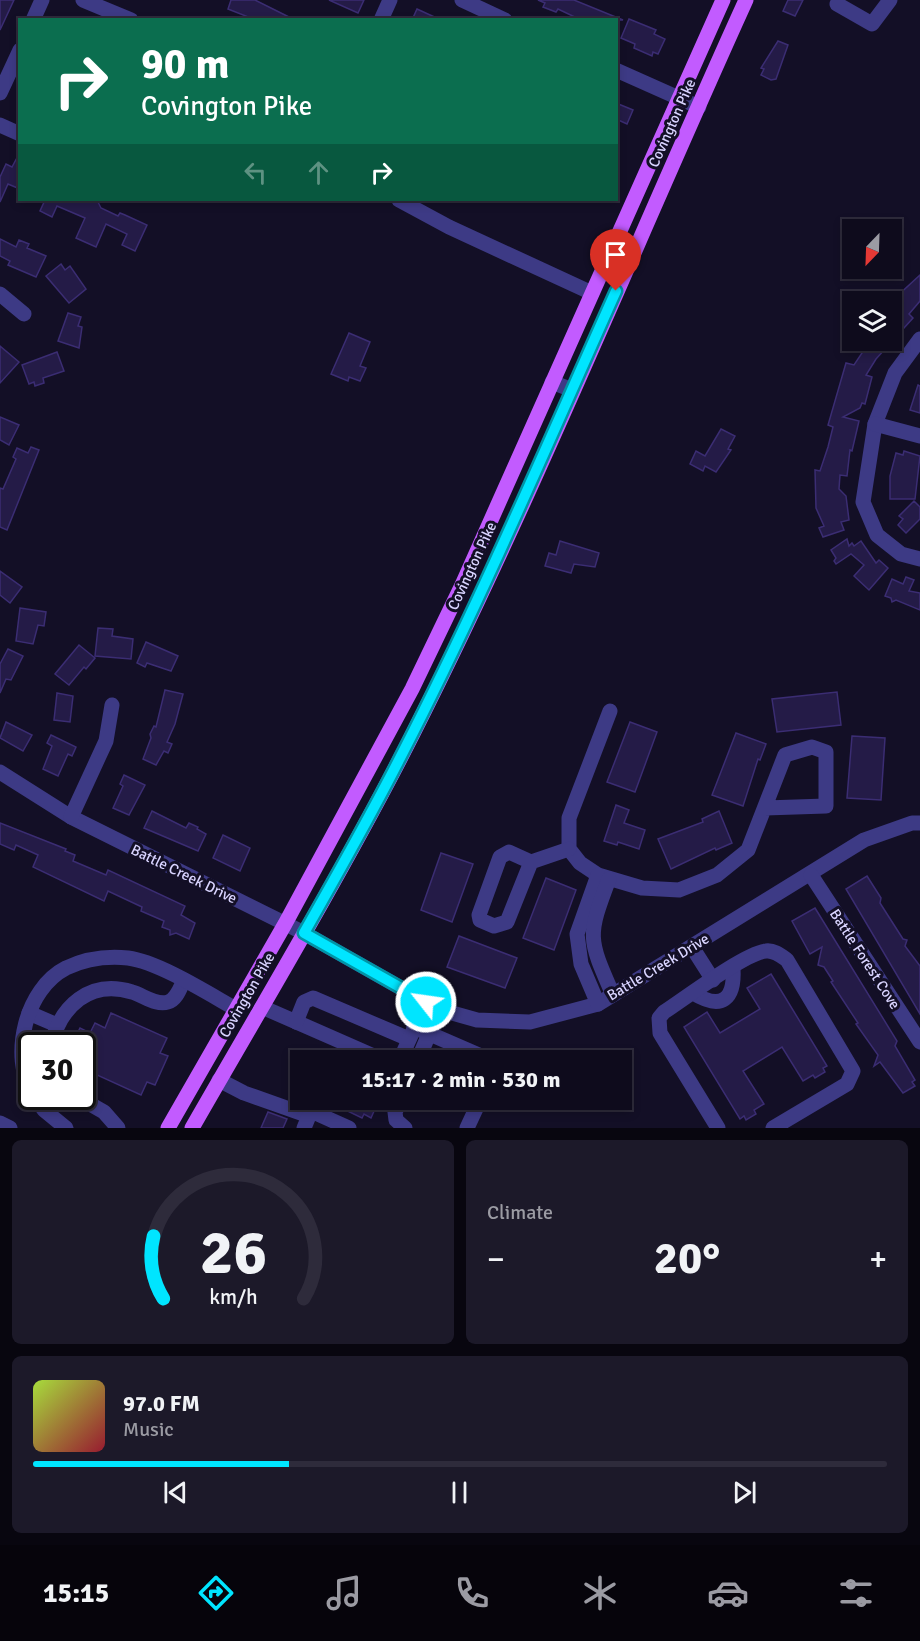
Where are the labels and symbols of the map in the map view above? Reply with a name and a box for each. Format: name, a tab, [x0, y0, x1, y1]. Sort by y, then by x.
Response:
street label: Covington Pike	[644, 76, 700, 170]
north arrow	[842, 219, 902, 279]
pin	[590, 229, 641, 291]
street label: Covington Pike	[444, 519, 500, 613]
street label: Battle Creek Drive	[128, 841, 240, 907]
street label: Battle Forest Cove	[826, 906, 904, 1012]
street label: Battle Creek Drive	[604, 929, 712, 1005]
street label: Covington Pike	[215, 949, 279, 1041]
position arrow	[394, 970, 458, 1034]
speed limit sign: 30	[18, 1032, 96, 1110]

